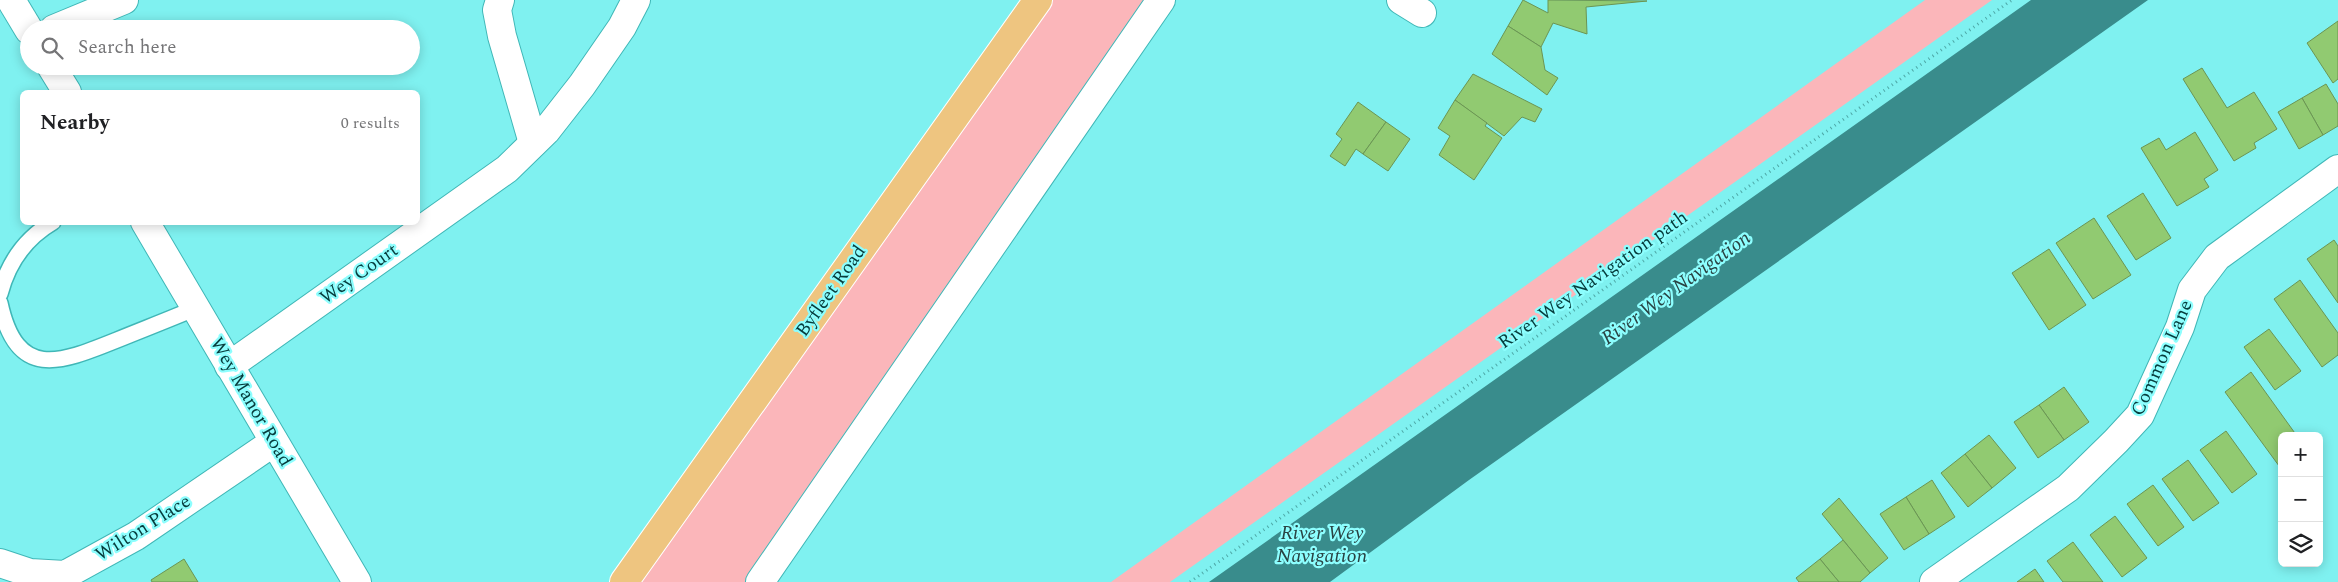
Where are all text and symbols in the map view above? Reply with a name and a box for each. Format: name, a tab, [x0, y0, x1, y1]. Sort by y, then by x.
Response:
search box	[20, 20, 420, 75]
text: Search here	[78, 33, 177, 62]
icon: search	[38, 34, 66, 62]
text: Nearby	[40, 107, 110, 139]
text: 0 results	[341, 111, 400, 135]
street label: River Wey Navigation path	[1494, 206, 1692, 354]
water label: River Wey Navigation	[1597, 226, 1755, 350]
street label: Wey Court	[314, 236, 405, 312]
street label: Byfleet Road	[789, 239, 873, 343]
street label: Common Lane	[2123, 295, 2201, 421]
street label: Wey Manor Road	[202, 332, 300, 472]
map controls	[2278, 432, 2323, 567]
button: +	[2278, 432, 2323, 477]
button: −	[2278, 477, 2323, 522]
street label: Wilton Place	[89, 487, 197, 569]
water label: River Wey Navigation	[1277, 518, 1368, 571]
button: layers	[2278, 522, 2323, 567]

